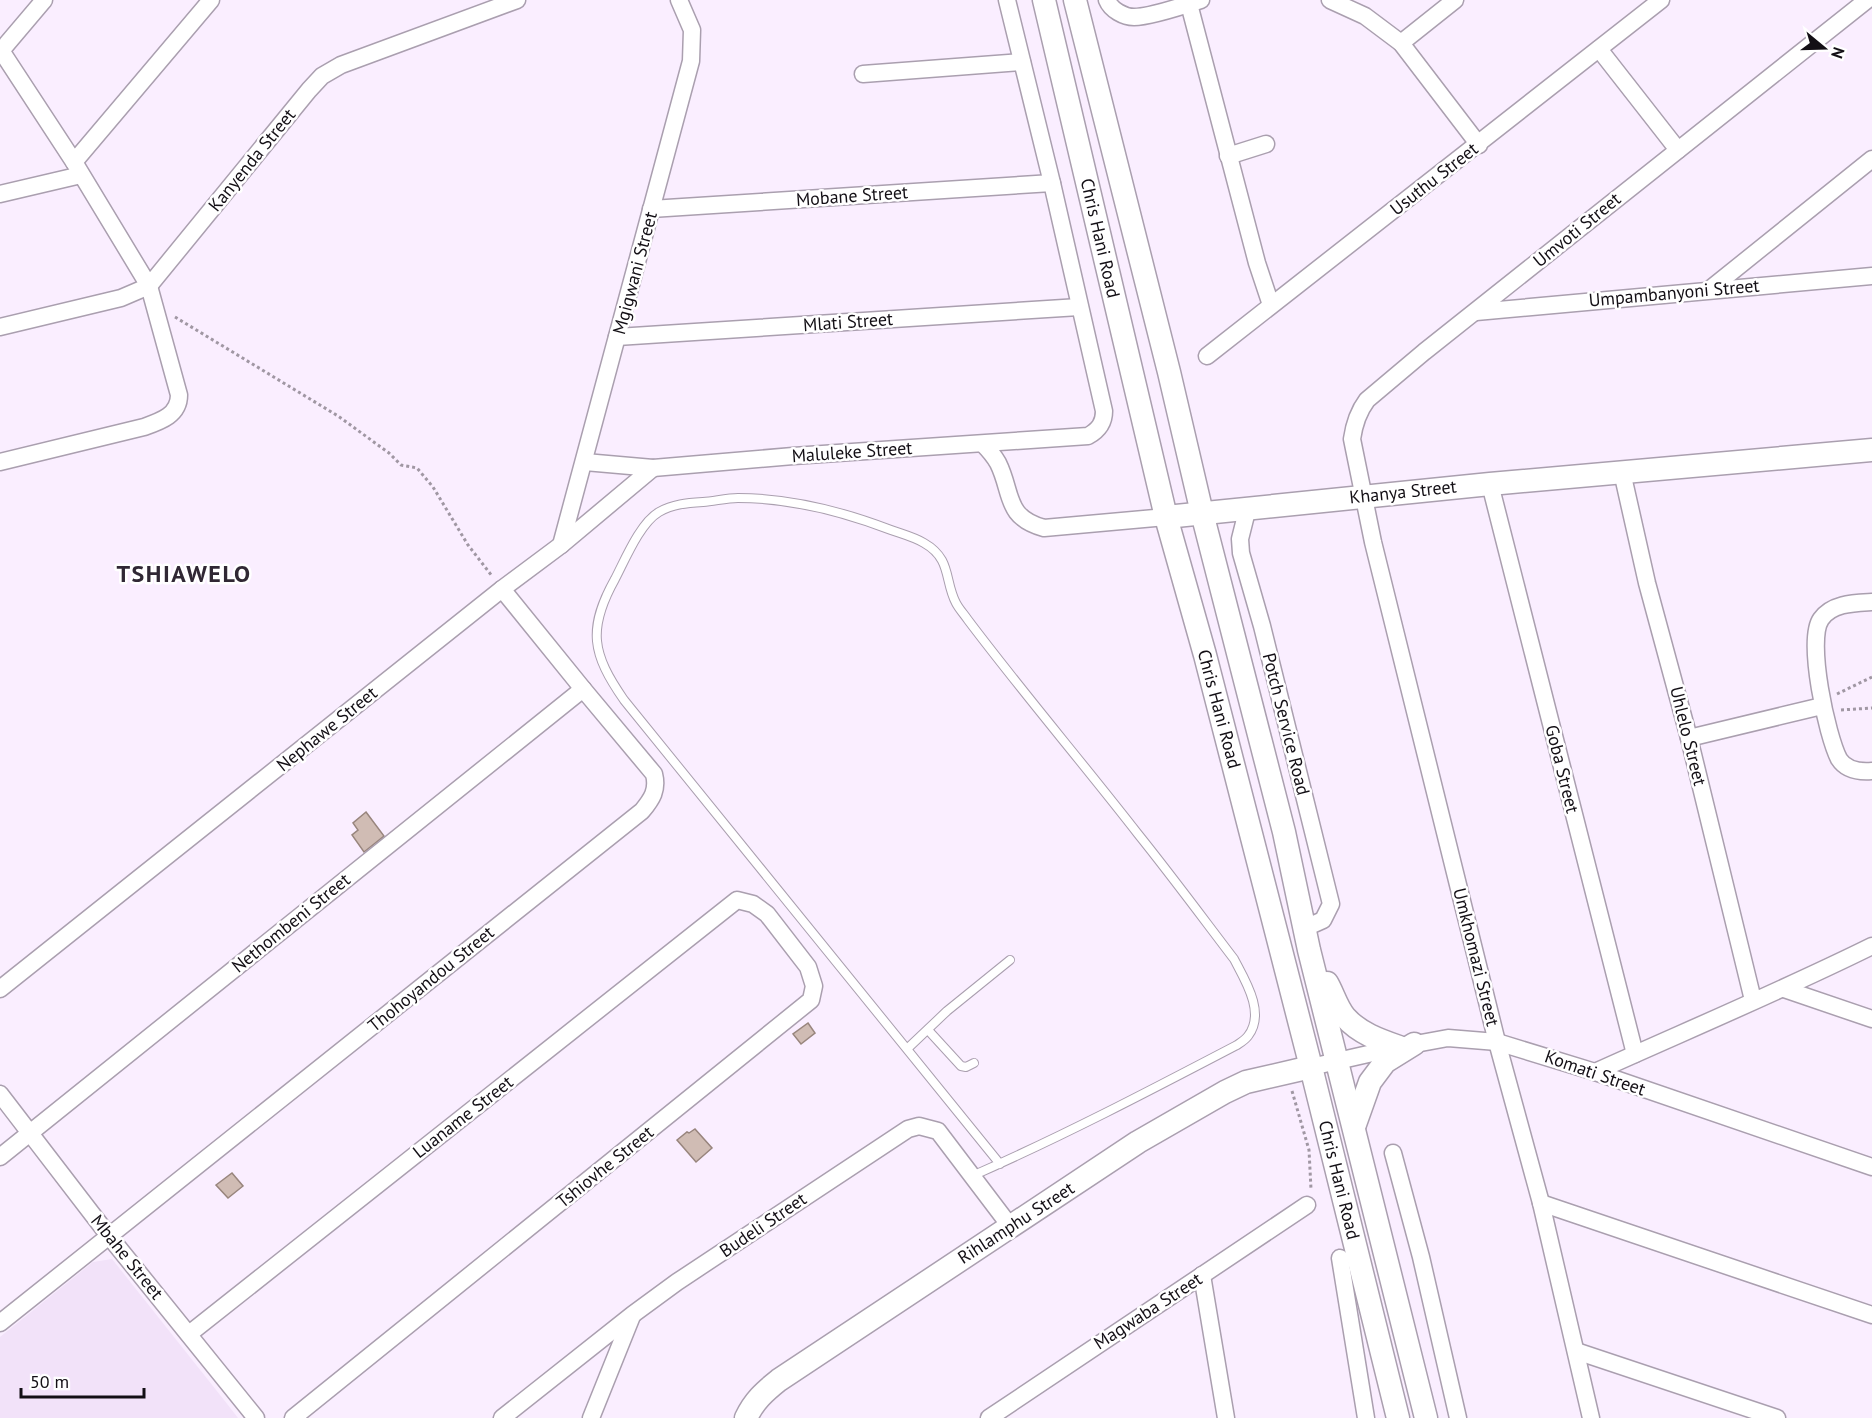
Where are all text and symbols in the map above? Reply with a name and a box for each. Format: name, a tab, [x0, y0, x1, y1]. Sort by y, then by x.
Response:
north arrow	[1794, 18, 1854, 78]
text: N	[1827, 45, 1849, 61]
street label: Kanyenda Street	[203, 104, 300, 216]
street label: Usuthu Street	[1385, 137, 1482, 220]
street label: Chris Hani Road	[1076, 176, 1125, 300]
street label: Mobane Street	[795, 180, 909, 211]
street label: Umvoti Street	[1528, 187, 1625, 272]
street label: Mgigwani Street	[607, 209, 662, 337]
street label: Umpambanyoni Street	[1588, 274, 1760, 311]
street label: Mlati Street	[802, 307, 894, 336]
street label: Maluleke Street	[791, 436, 913, 467]
street label: Khanya Street	[1348, 474, 1458, 509]
district label: TSHIAWELO	[116, 558, 252, 589]
street label: Chris Hani Road	[1193, 647, 1246, 771]
street label: Potch Service Road	[1258, 650, 1315, 797]
street label: Nephawe Street	[272, 681, 382, 776]
street label: Uhlelo Street	[1665, 684, 1712, 788]
street label: Goba Street	[1540, 722, 1585, 815]
street label: Nethombeni Street	[227, 868, 355, 977]
street label: Umkhomazi Street	[1448, 885, 1505, 1028]
street label: Thohoyandou Street	[363, 921, 498, 1037]
street label: Komati Street	[1542, 1045, 1649, 1100]
street label: Luaname Street	[408, 1070, 517, 1163]
street label: Chris Hani Road	[1314, 1118, 1365, 1242]
street label: Tshiovhe Street	[552, 1120, 658, 1213]
street label: Rihlamphu Street	[953, 1176, 1078, 1269]
street label: Budeli Street	[715, 1187, 811, 1262]
street label: Mbahe Street	[86, 1210, 169, 1304]
street label: Magwaba Street	[1089, 1267, 1206, 1354]
scale bar	[21, 1361, 144, 1399]
text: 50 m	[30, 1370, 69, 1393]

